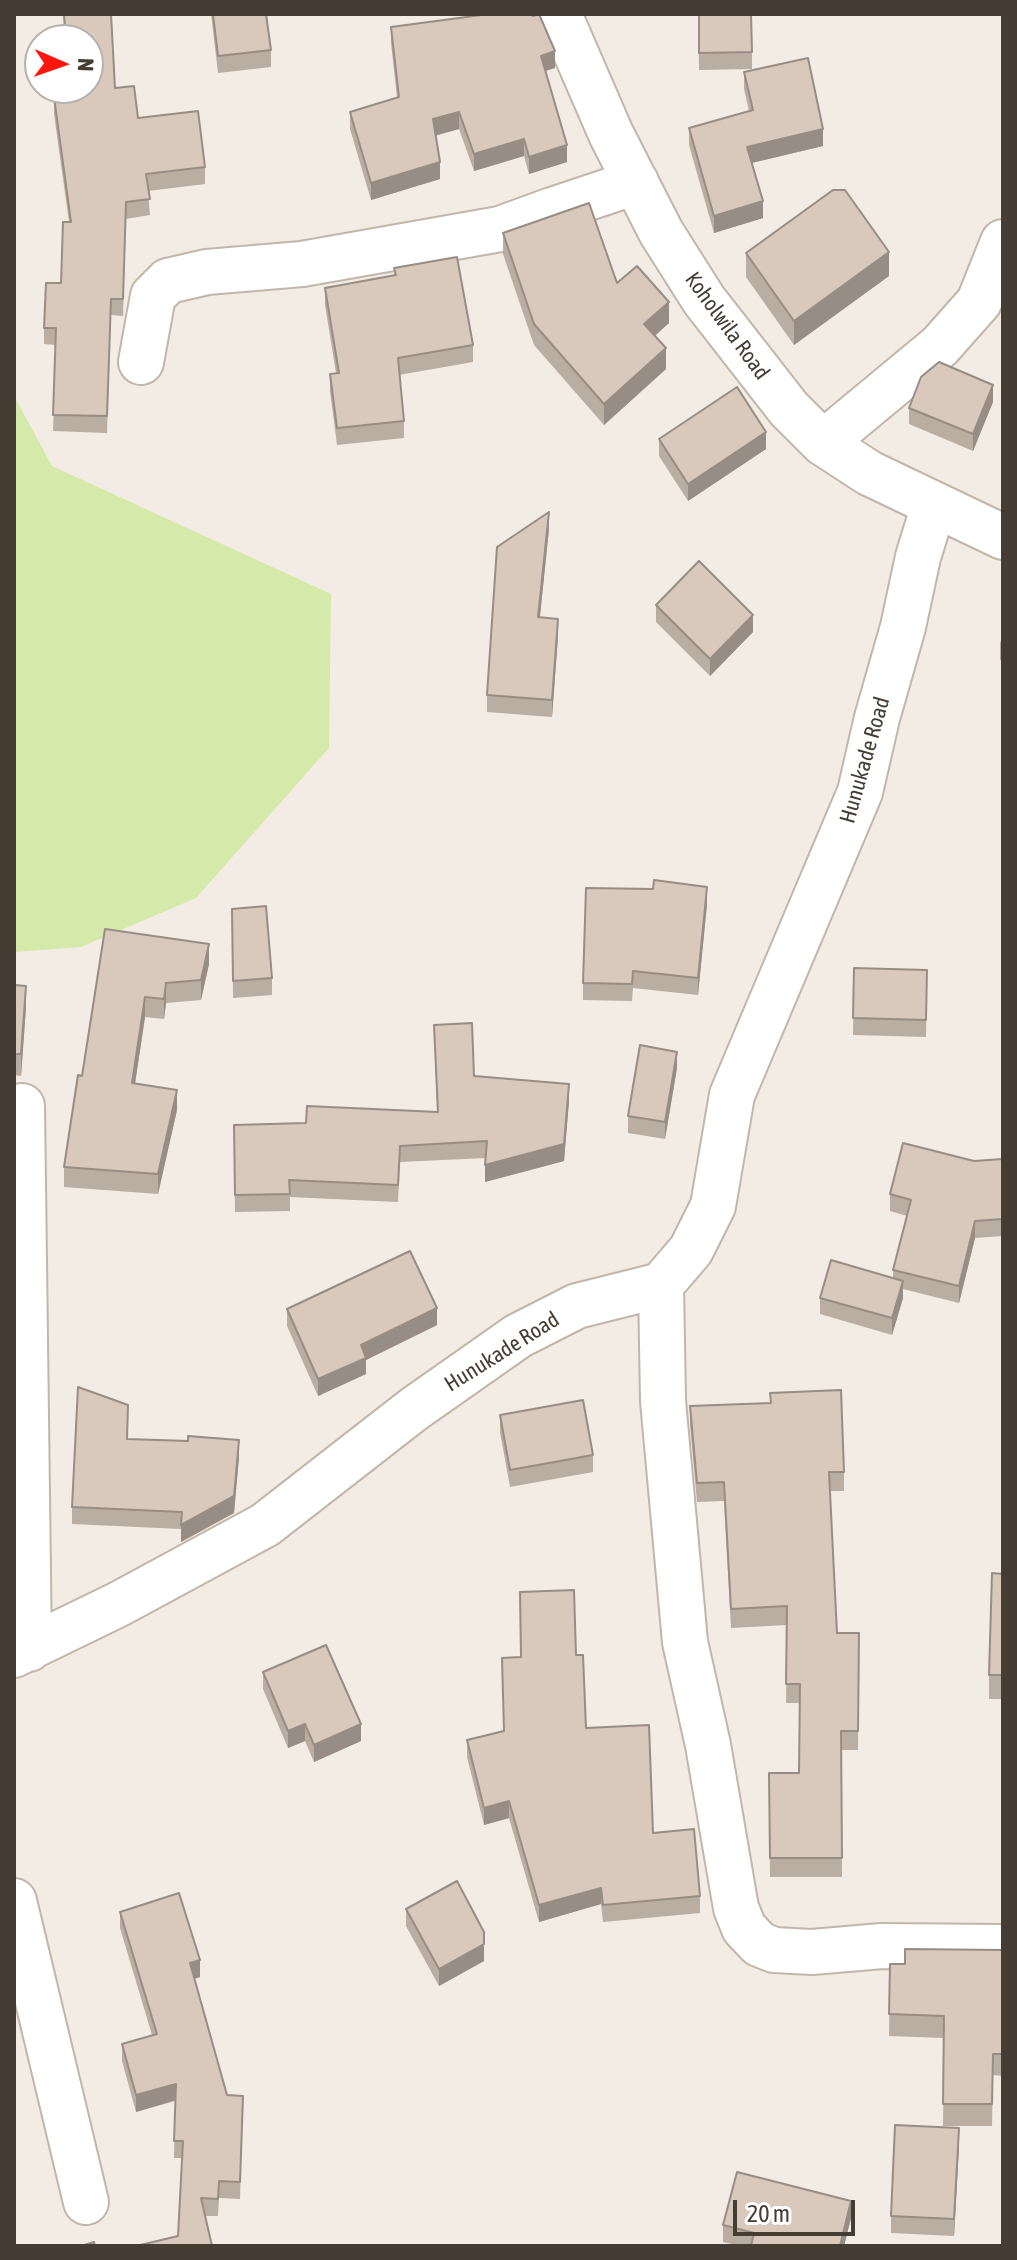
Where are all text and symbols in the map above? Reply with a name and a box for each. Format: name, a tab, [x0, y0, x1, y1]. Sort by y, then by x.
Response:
north arrow	[24, 24, 104, 104]
text: N	[73, 58, 99, 72]
street label: Koholwila Road	[679, 267, 775, 385]
street label: Hunukade Road	[834, 694, 896, 826]
street label: Hunukade Road	[440, 1306, 564, 1398]
scale bar	[737, 2184, 859, 2234]
text: 20 m	[747, 2200, 790, 2227]

